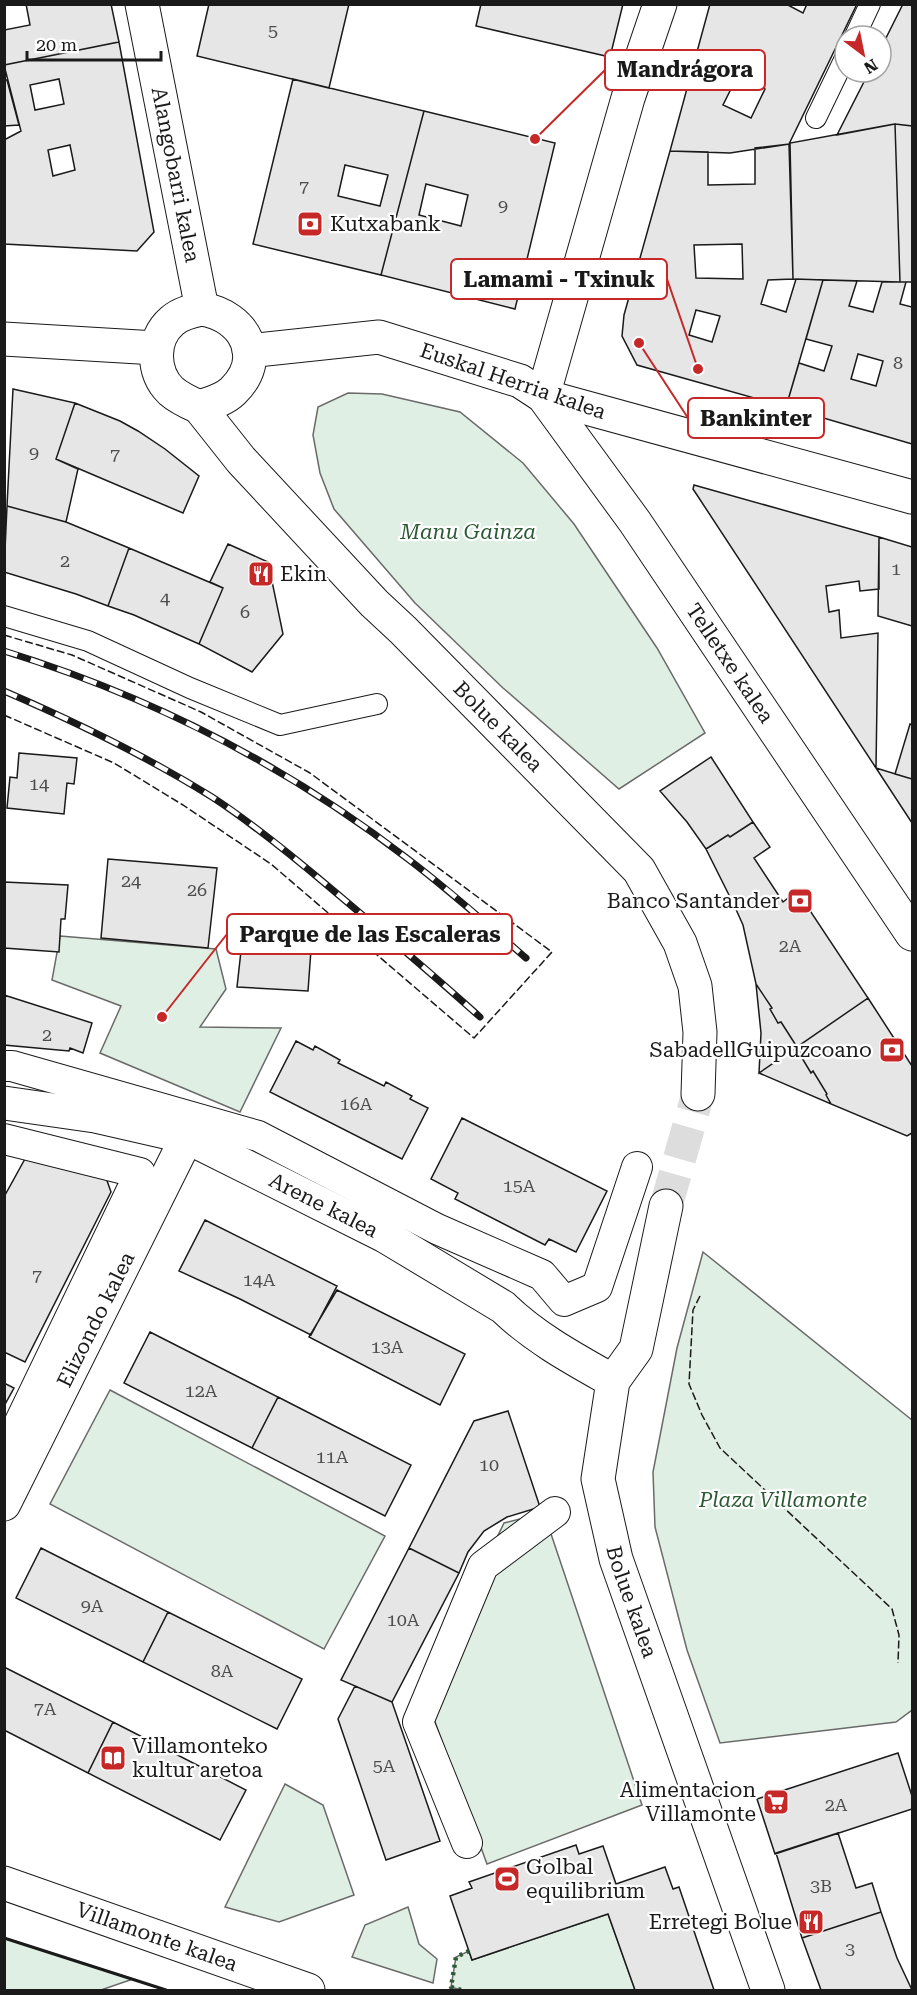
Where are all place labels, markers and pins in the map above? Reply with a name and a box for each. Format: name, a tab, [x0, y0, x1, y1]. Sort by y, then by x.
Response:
callout: Mandrágora	[605, 50, 765, 90]
bank icon: Kutxabank	[295, 209, 325, 239]
place label: Kutxabank	[330, 212, 441, 236]
callout: Lamami - Txinuk	[451, 259, 667, 299]
callout: Bankinter	[688, 398, 824, 438]
restaurant icon: Ekin	[246, 559, 276, 589]
place label: Ekin	[280, 562, 327, 586]
bank icon: Banco Santander	[785, 886, 815, 916]
place label: Banco Santander	[607, 889, 780, 913]
callout: Parque de las Escaleras	[227, 914, 512, 954]
bank icon: SabadellGuipuzcoano	[877, 1035, 907, 1065]
place label: SabadellGuipuzcoano	[650, 1038, 872, 1062]
place label: Villamonteko kultur aretoa	[132, 1734, 268, 1782]
library icon: Villamonteko kultur aretoa	[98, 1743, 128, 1773]
place label: Alimentacion Villamonte	[620, 1778, 756, 1826]
supermarket icon: Alimentacion Villamonte	[761, 1787, 791, 1817]
place label: Golbal equilibrium	[526, 1855, 645, 1903]
sports icon: Golbal equilibrium	[492, 1864, 522, 1894]
restaurant icon: Erretegi Bolue	[796, 1907, 826, 1937]
place label: Erretegi Bolue	[649, 1910, 792, 1934]

